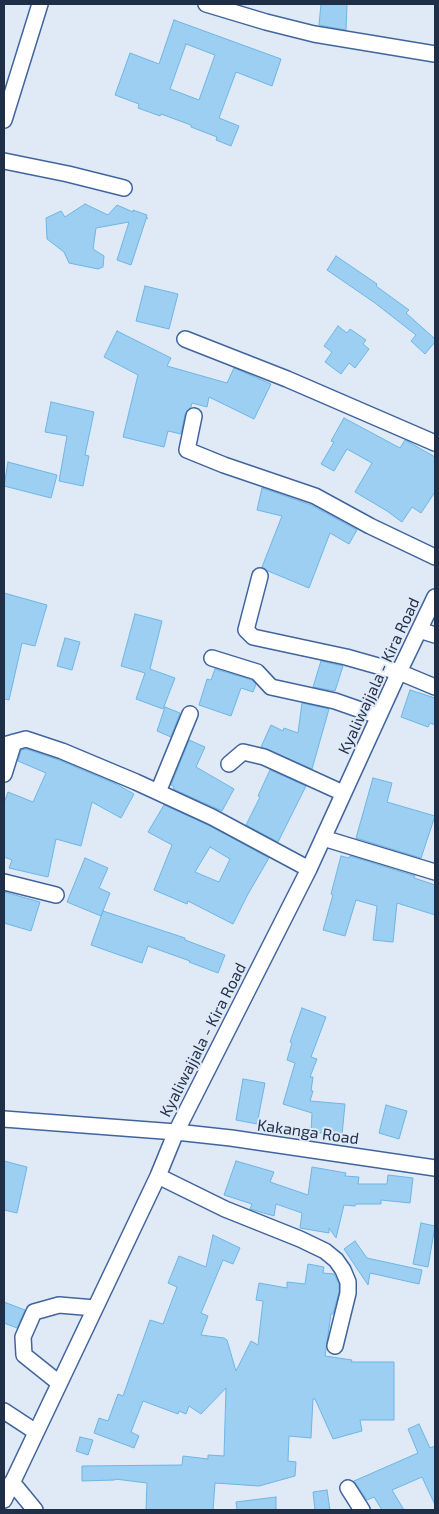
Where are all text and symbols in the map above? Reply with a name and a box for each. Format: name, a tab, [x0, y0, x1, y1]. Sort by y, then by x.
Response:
street label: Kyaliwajjala - Kira Road	[334, 595, 424, 757]
street label: Kyaliwajjala - Kira Road	[156, 960, 250, 1120]
street label: Kakanga Road	[256, 1115, 360, 1149]

